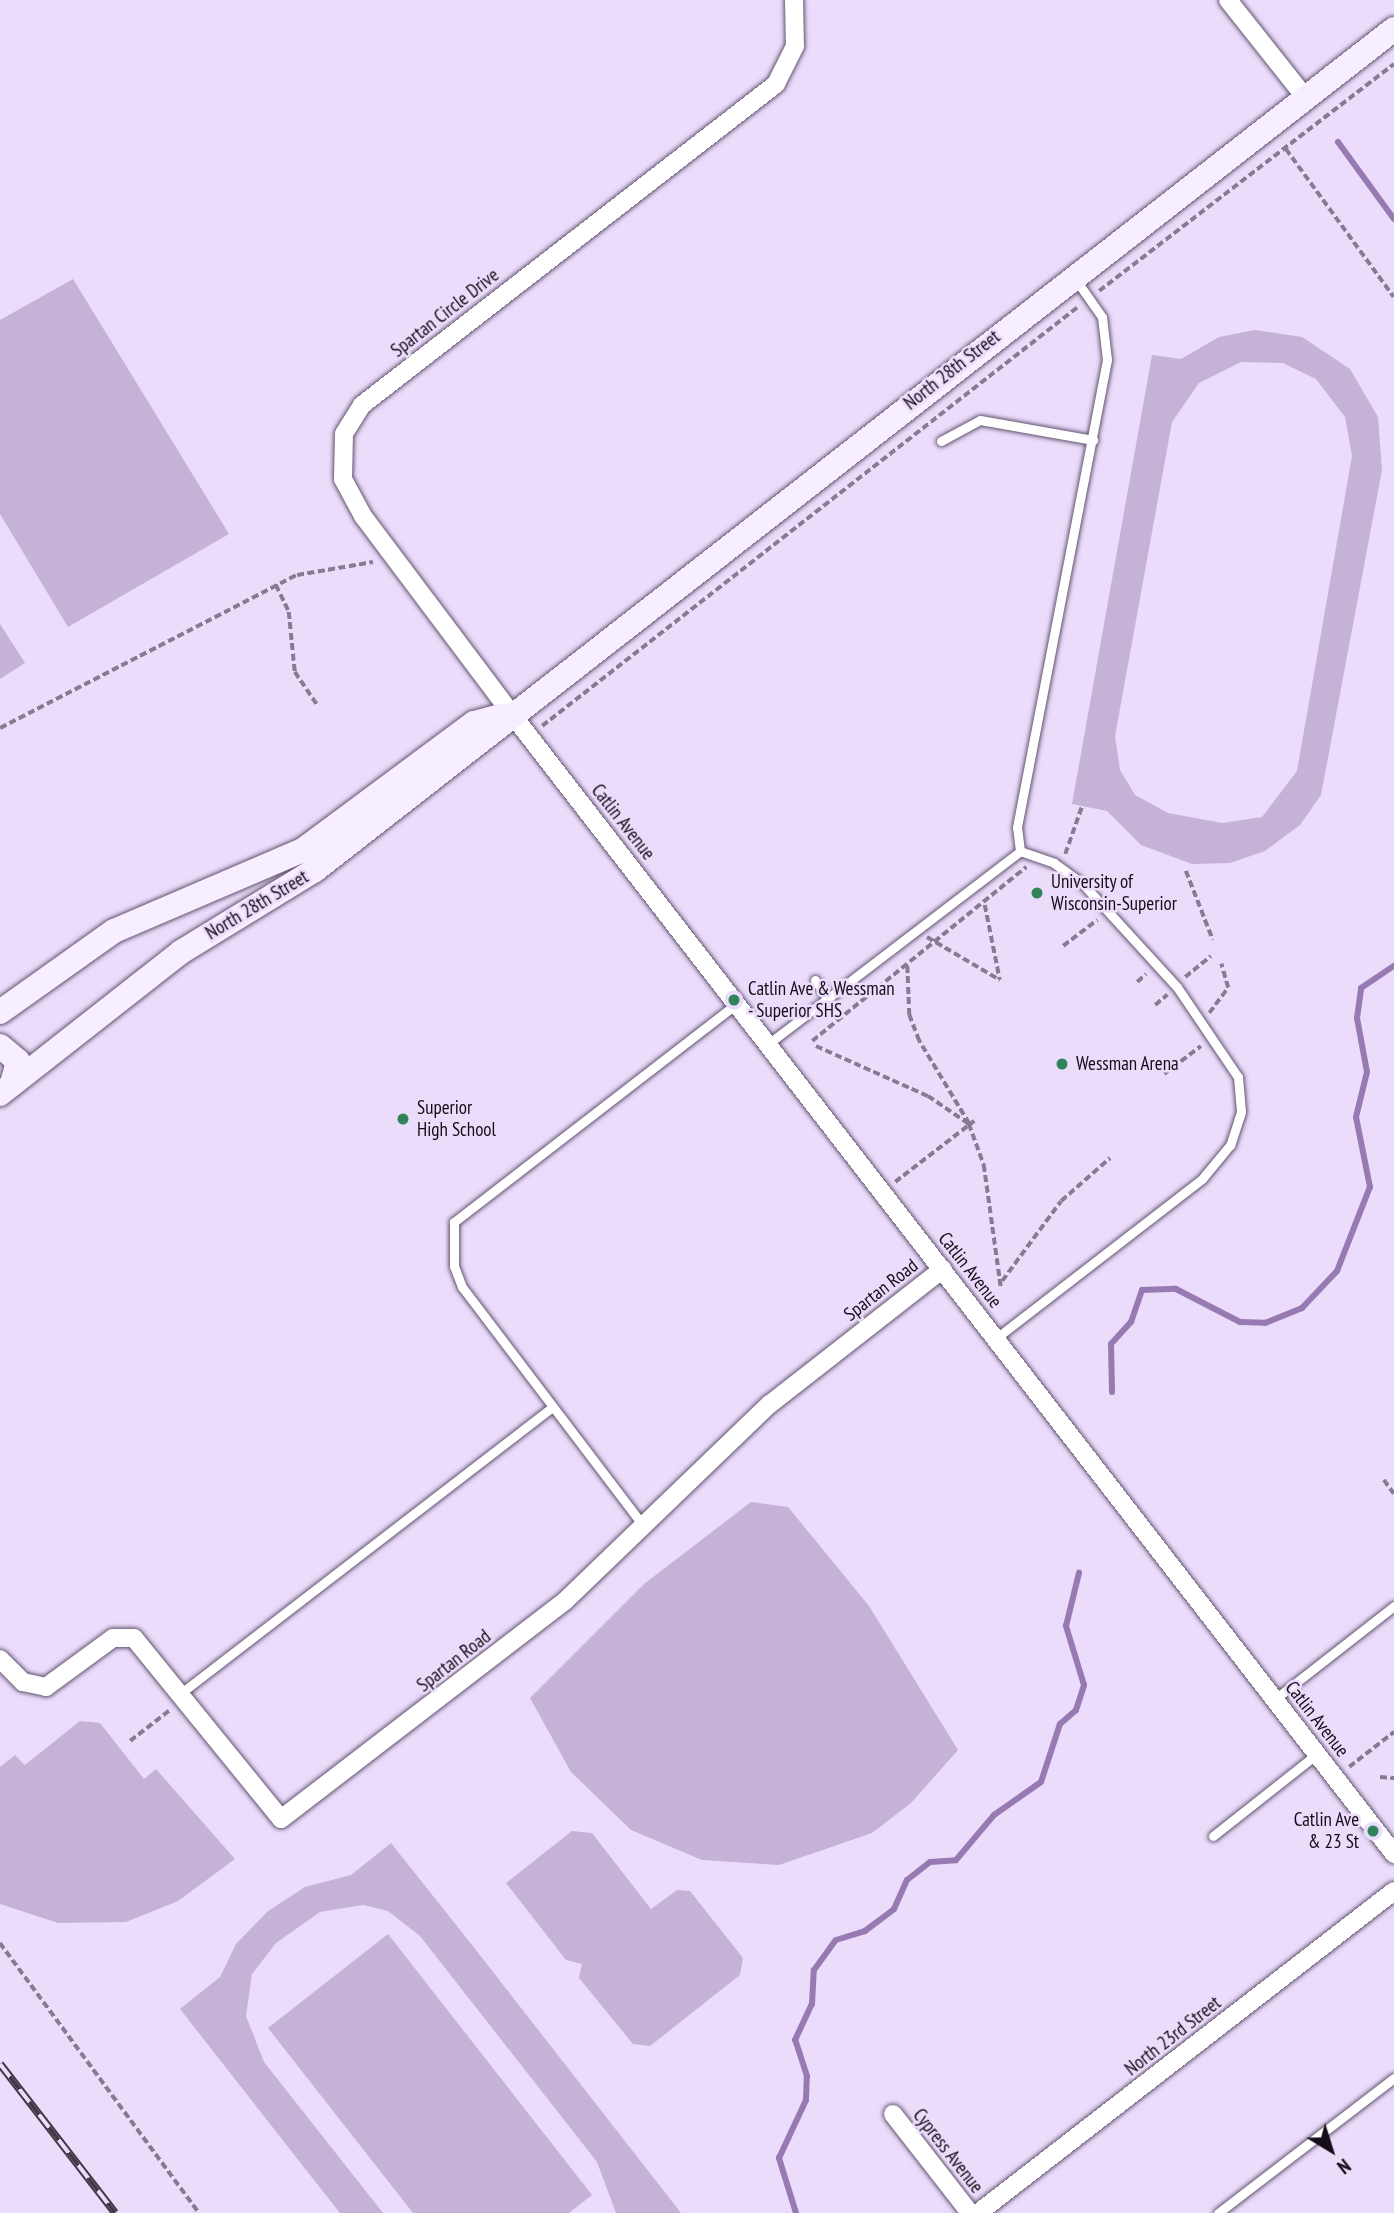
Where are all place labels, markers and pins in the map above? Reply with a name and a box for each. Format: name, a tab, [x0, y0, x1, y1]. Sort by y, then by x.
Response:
place label: University of Wisconsin-Superior	[1051, 871, 1177, 915]
marker: University of Wisconsin-Superior	[1029, 885, 1045, 901]
place label: Catlin Ave & Wessman - Superior SHS	[748, 978, 895, 1022]
marker: Catlin Ave & Wessman - Superior SHS	[726, 992, 742, 1008]
place label: Wessman Arena	[1076, 1053, 1179, 1075]
marker: Wessman Arena	[1054, 1056, 1070, 1072]
place label: Superior High School	[417, 1097, 496, 1141]
marker: Superior High School	[395, 1111, 411, 1127]
place label: Catlin Ave & 23 St	[1293, 1809, 1359, 1853]
marker: Catlin Ave & 23 St	[1365, 1823, 1381, 1839]

